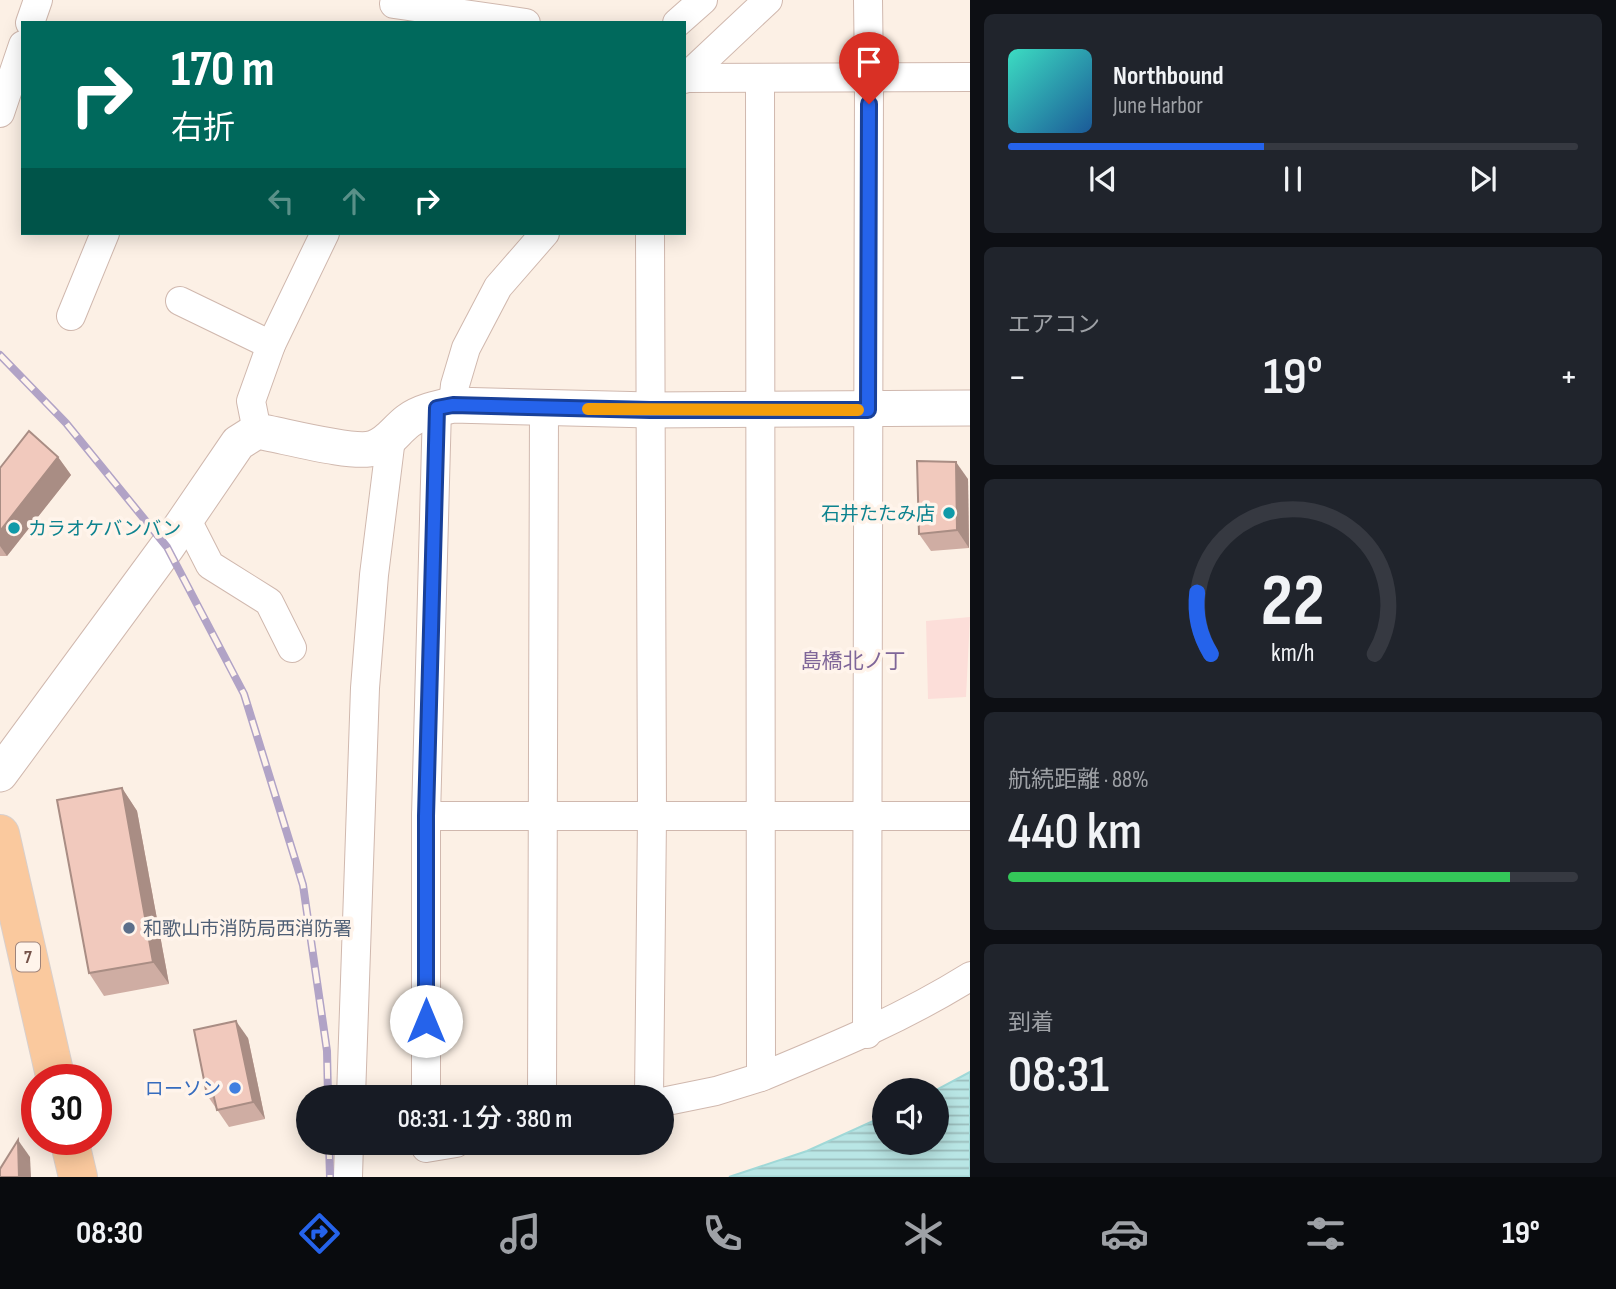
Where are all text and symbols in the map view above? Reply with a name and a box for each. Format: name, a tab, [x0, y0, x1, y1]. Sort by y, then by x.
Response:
pin	[839, 32, 899, 104]
text: 170 m	[171, 41, 275, 100]
icon: arrive	[850, 43, 888, 81]
icon: right	[56, 49, 147, 140]
text: Northbound	[1113, 61, 1224, 92]
text: June Harbor	[1113, 92, 1203, 120]
text: 右折	[171, 109, 235, 148]
icon: previous	[1084, 160, 1122, 198]
icon: pause	[1274, 160, 1312, 198]
icon: next	[1464, 160, 1502, 198]
icon: left	[262, 182, 300, 220]
icon: ahead	[335, 182, 373, 220]
icon: right	[408, 182, 446, 220]
text: エアコン	[1008, 311, 1100, 339]
text: 19°	[1263, 346, 1323, 409]
text: −	[1008, 355, 1027, 400]
text: +	[1559, 355, 1578, 400]
place label: 石井たたみ店	[821, 503, 935, 526]
marker: 石井たたみ店	[941, 505, 957, 521]
place label: カラオケバンバン	[28, 518, 181, 541]
marker: カラオケバンバン	[6, 520, 22, 536]
text: 22	[1261, 559, 1325, 647]
text: km/h	[1271, 638, 1315, 669]
district label: 島橋北ノ丁	[801, 649, 906, 674]
text: 航続距離 · 88%	[1008, 766, 1149, 794]
text: 440 km	[1008, 801, 1142, 864]
place label: 和歌山市消防局西消防署	[143, 918, 352, 941]
marker: 和歌山市消防局西消防署	[121, 920, 137, 936]
road number: 7	[16, 942, 40, 972]
position arrow	[389, 984, 463, 1058]
text: 到着	[1008, 1009, 1054, 1037]
text: 08:31	[1008, 1044, 1109, 1107]
speed limit sign: 30	[21, 1064, 112, 1155]
place label: ローソン	[145, 1078, 221, 1101]
map controls	[872, 1078, 949, 1155]
button: sound	[872, 1078, 949, 1155]
marker: ローソン	[227, 1080, 243, 1096]
text: 08:31 · 1 分 · 380 m	[398, 1104, 572, 1135]
icon: directions	[295, 1209, 344, 1258]
icon: music	[496, 1209, 545, 1258]
icon: phone	[698, 1209, 747, 1258]
icon: climate	[899, 1209, 948, 1258]
icon: car	[1100, 1209, 1149, 1258]
icon: filters	[1301, 1209, 1350, 1258]
text: 08:30	[76, 1214, 143, 1253]
text: 19°	[1502, 1214, 1540, 1253]

